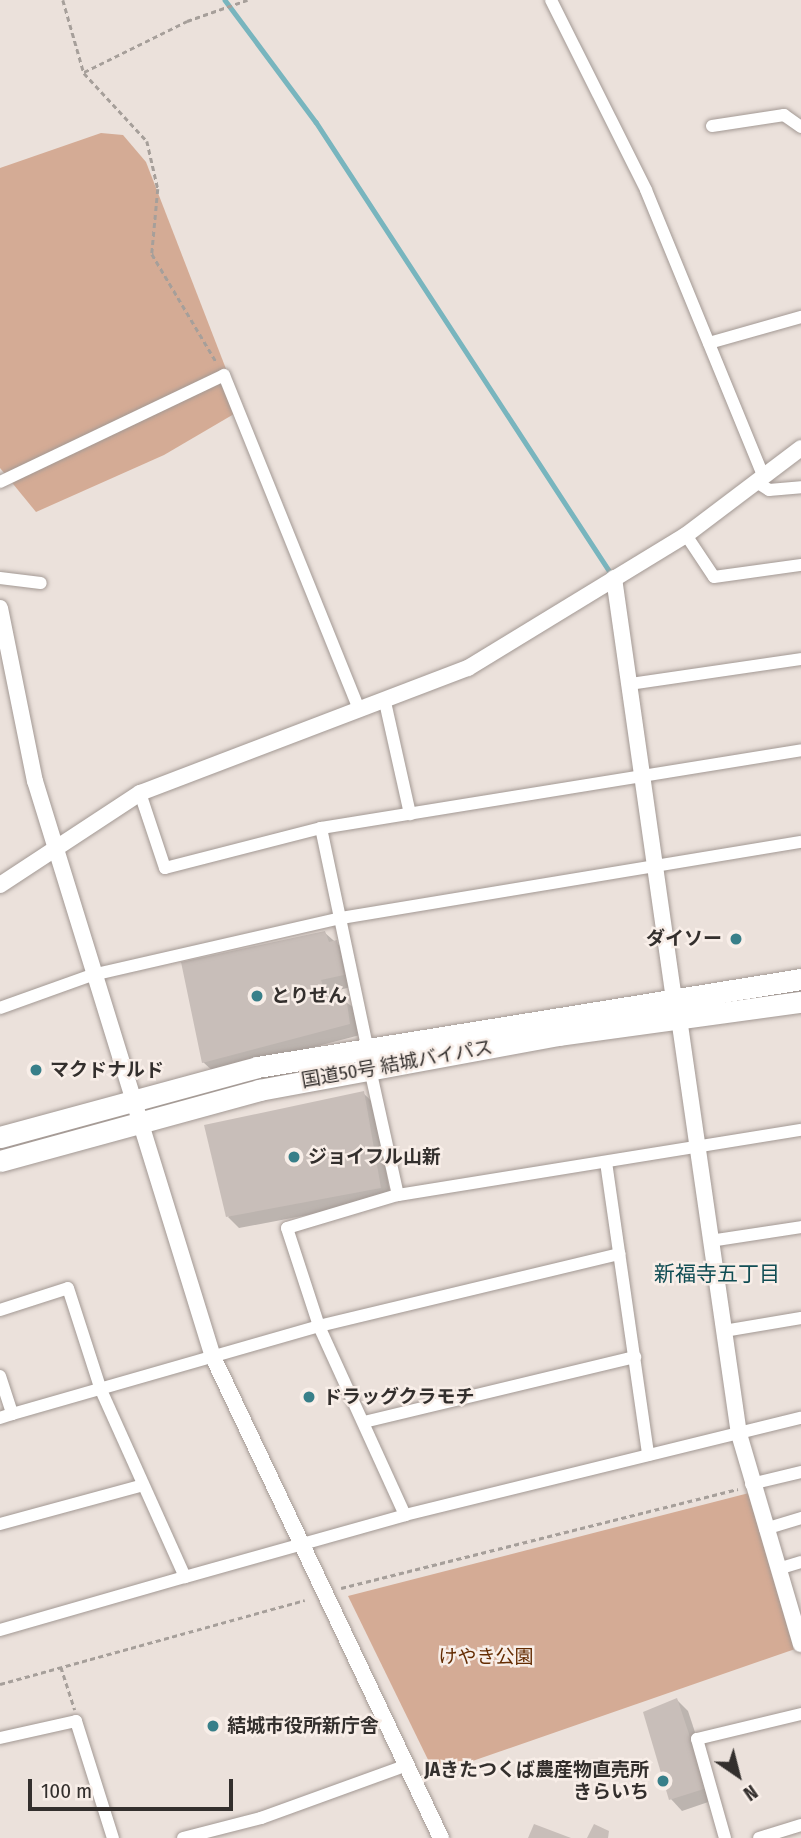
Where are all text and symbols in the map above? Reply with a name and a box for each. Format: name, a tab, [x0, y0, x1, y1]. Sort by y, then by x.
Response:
place label: ダイソー	[646, 928, 722, 950]
marker: ダイソー	[728, 931, 744, 947]
place label: とりせん	[271, 985, 347, 1007]
marker: とりせん	[249, 988, 265, 1004]
street label: 国道50号 結城バイパス	[299, 1036, 495, 1092]
place label: マクドナルド	[50, 1059, 164, 1081]
marker: マクドナルド	[28, 1062, 44, 1078]
place label: ジョイフル山新	[308, 1146, 441, 1168]
marker: ジョイフル山新	[286, 1149, 302, 1165]
district label: 新福寺五丁目	[654, 1261, 780, 1287]
place label: ドラッグクラモチ	[323, 1386, 475, 1408]
marker: ドラッグクラモチ	[301, 1389, 317, 1405]
park label: けやき公園	[439, 1646, 533, 1668]
place label: 結城市役所新庁舎	[227, 1715, 379, 1737]
marker: 結城市役所新庁舎	[205, 1718, 221, 1734]
north arrow	[703, 1740, 773, 1810]
place label: JAきたつくば農産物直売所 きらいち	[424, 1759, 649, 1803]
scale bar	[32, 1764, 236, 1808]
marker: JAきたつくば農産物直売所 きらいち	[655, 1773, 671, 1789]
text: 100 m	[41, 1778, 92, 1804]
text: N	[739, 1780, 762, 1805]

